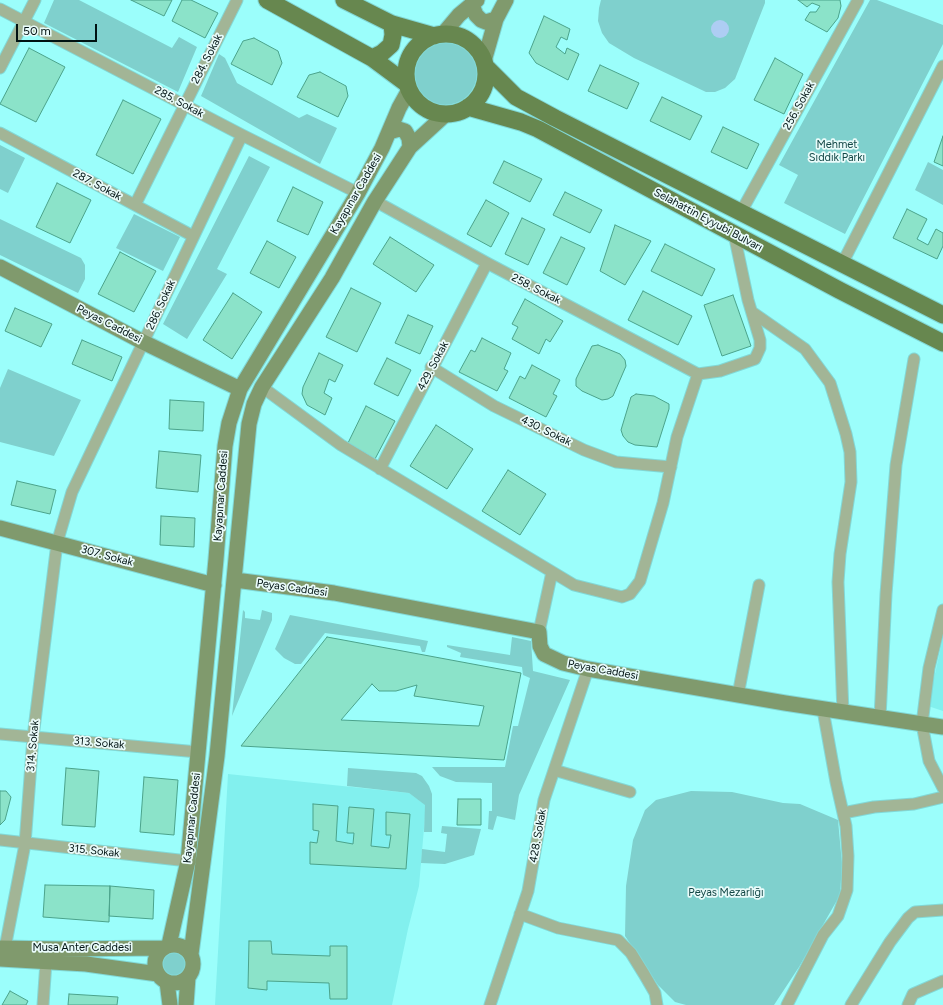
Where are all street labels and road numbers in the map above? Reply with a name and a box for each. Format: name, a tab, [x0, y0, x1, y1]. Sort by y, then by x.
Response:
street label: 284. Sokak	[189, 32, 225, 86]
street label: 256. Sokak	[780, 80, 818, 132]
street label: 285. Sokak	[152, 84, 206, 120]
street label: Kayapınar Caddesi	[328, 151, 384, 237]
street label: 287. Sokak	[70, 167, 124, 203]
street label: Selahattin Eyyubi Bulvarı	[652, 186, 764, 254]
street label: 258. Sokak	[509, 271, 563, 307]
street label: 286. Sokak	[144, 278, 178, 332]
street label: Peyas Caddesi	[74, 302, 144, 346]
street label: 429. Sokak	[415, 339, 451, 393]
street label: 430. Sokak	[519, 413, 573, 449]
street label: Kayapınar Caddesi	[211, 450, 231, 542]
street label: 307. Sokak	[80, 543, 134, 569]
street label: Peyas Caddesi	[256, 576, 328, 600]
street label: Peyas Caddesi	[567, 657, 639, 683]
street label: 314. Sokak	[24, 720, 42, 772]
street label: 313. Sokak	[73, 734, 125, 752]
street label: Kayapınar Caddesi	[181, 772, 203, 864]
street label: 428. Sokak	[527, 808, 549, 864]
street label: 315. Sokak	[68, 842, 120, 860]
street label: Musa Anter Caddesi	[32, 941, 132, 955]

